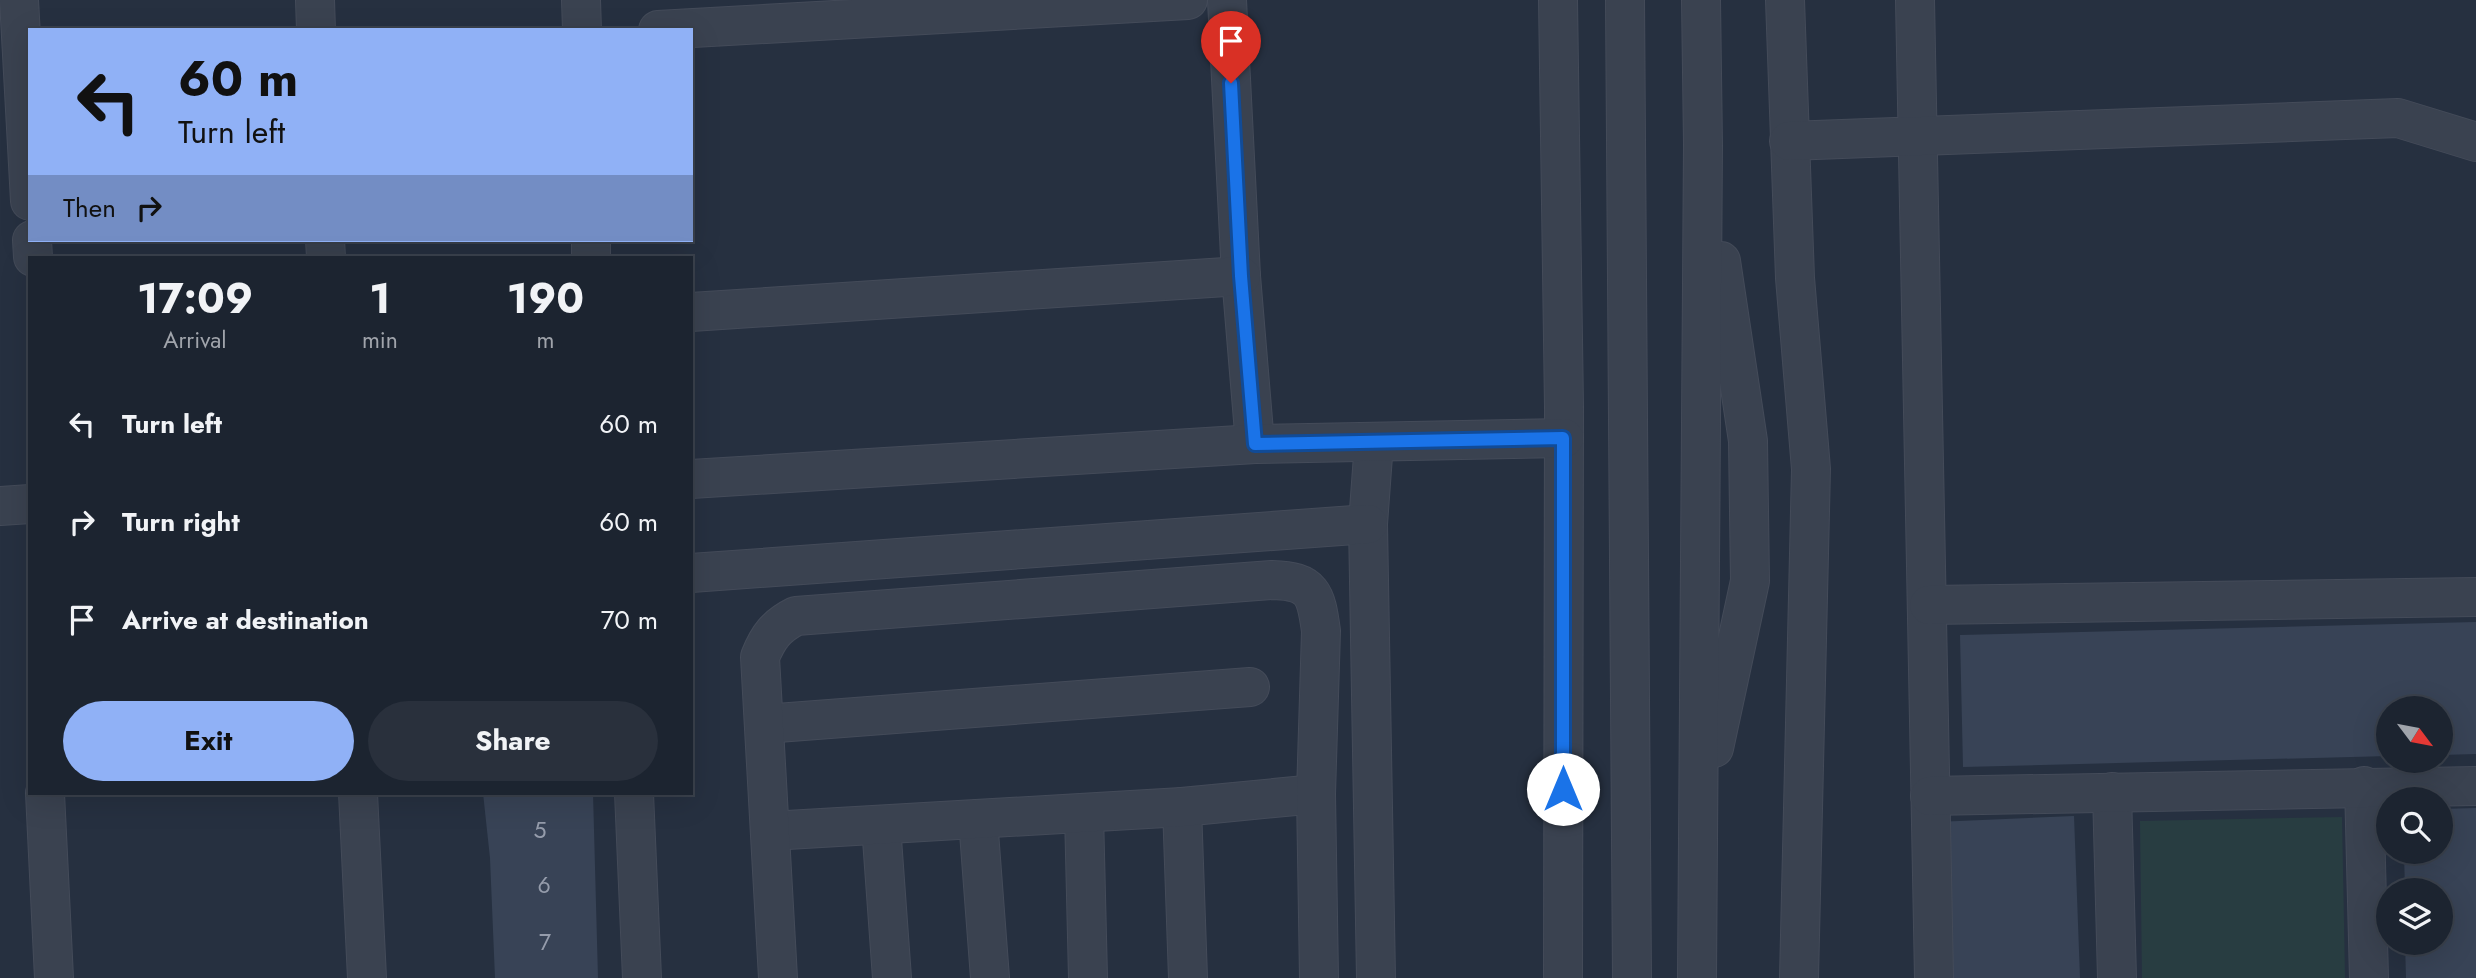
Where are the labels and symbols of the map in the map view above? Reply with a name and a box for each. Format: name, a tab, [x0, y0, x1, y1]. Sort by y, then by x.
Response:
pin	[1201, 11, 1261, 83]
north arrow	[2376, 696, 2454, 774]
position arrow	[1526, 752, 1600, 826]
house number: 5	[534, 813, 547, 847]
house number: 6	[537, 868, 551, 902]
house number: 7	[539, 925, 551, 959]

